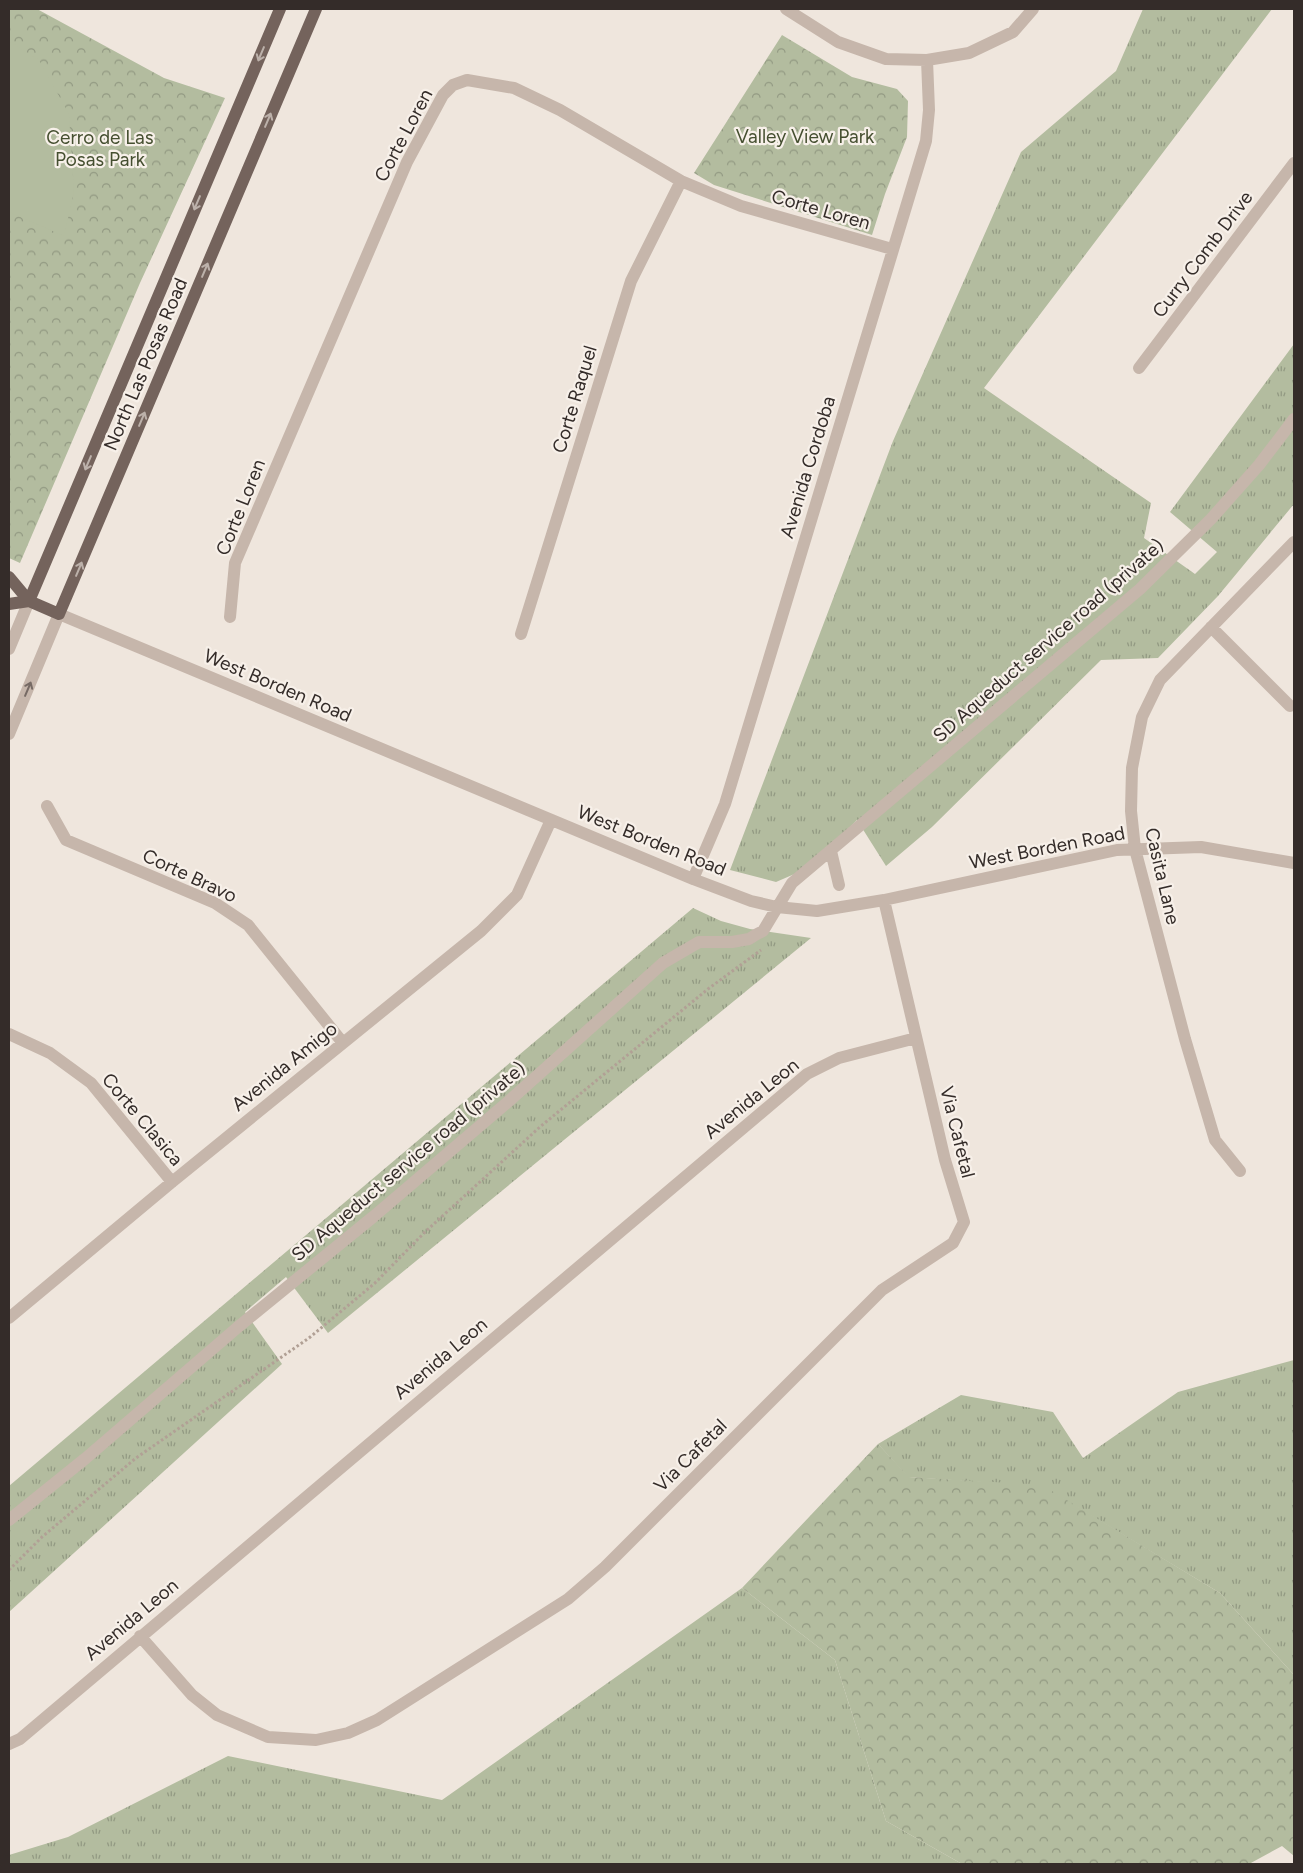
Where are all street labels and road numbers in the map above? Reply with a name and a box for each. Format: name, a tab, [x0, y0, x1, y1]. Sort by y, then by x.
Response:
street label: Corte Loren	[369, 85, 437, 186]
street label: Corte Loren	[769, 184, 873, 235]
street label: Curry Comb Drive	[1147, 186, 1257, 322]
street label: North Las Posas Road	[99, 274, 192, 454]
street label: Corte Raquel	[547, 343, 602, 456]
street label: Avenida Cordoba	[775, 393, 840, 541]
street label: Corte Loren	[211, 456, 270, 559]
street label: SD Aqueduct service road (private)	[928, 534, 1169, 747]
street label: West Borden Road	[201, 644, 355, 727]
street label: West Borden Road	[574, 800, 729, 881]
street label: West Borden Road	[967, 821, 1127, 874]
street label: Casita Lane	[1140, 825, 1185, 927]
street label: Corte Bravo	[139, 844, 241, 907]
street label: Avenida Amigo	[227, 1017, 342, 1116]
street label: Avenida Leon	[699, 1053, 803, 1144]
street label: SD Aqueduct service road (private)	[287, 1057, 530, 1266]
street label: Corte Clasica	[97, 1068, 188, 1170]
street label: Via Cafetal	[935, 1084, 980, 1180]
street label: Avenida Leon	[389, 1313, 492, 1404]
street label: Via Cafetal	[649, 1414, 732, 1497]
street label: Avenida Leon	[80, 1574, 183, 1665]

